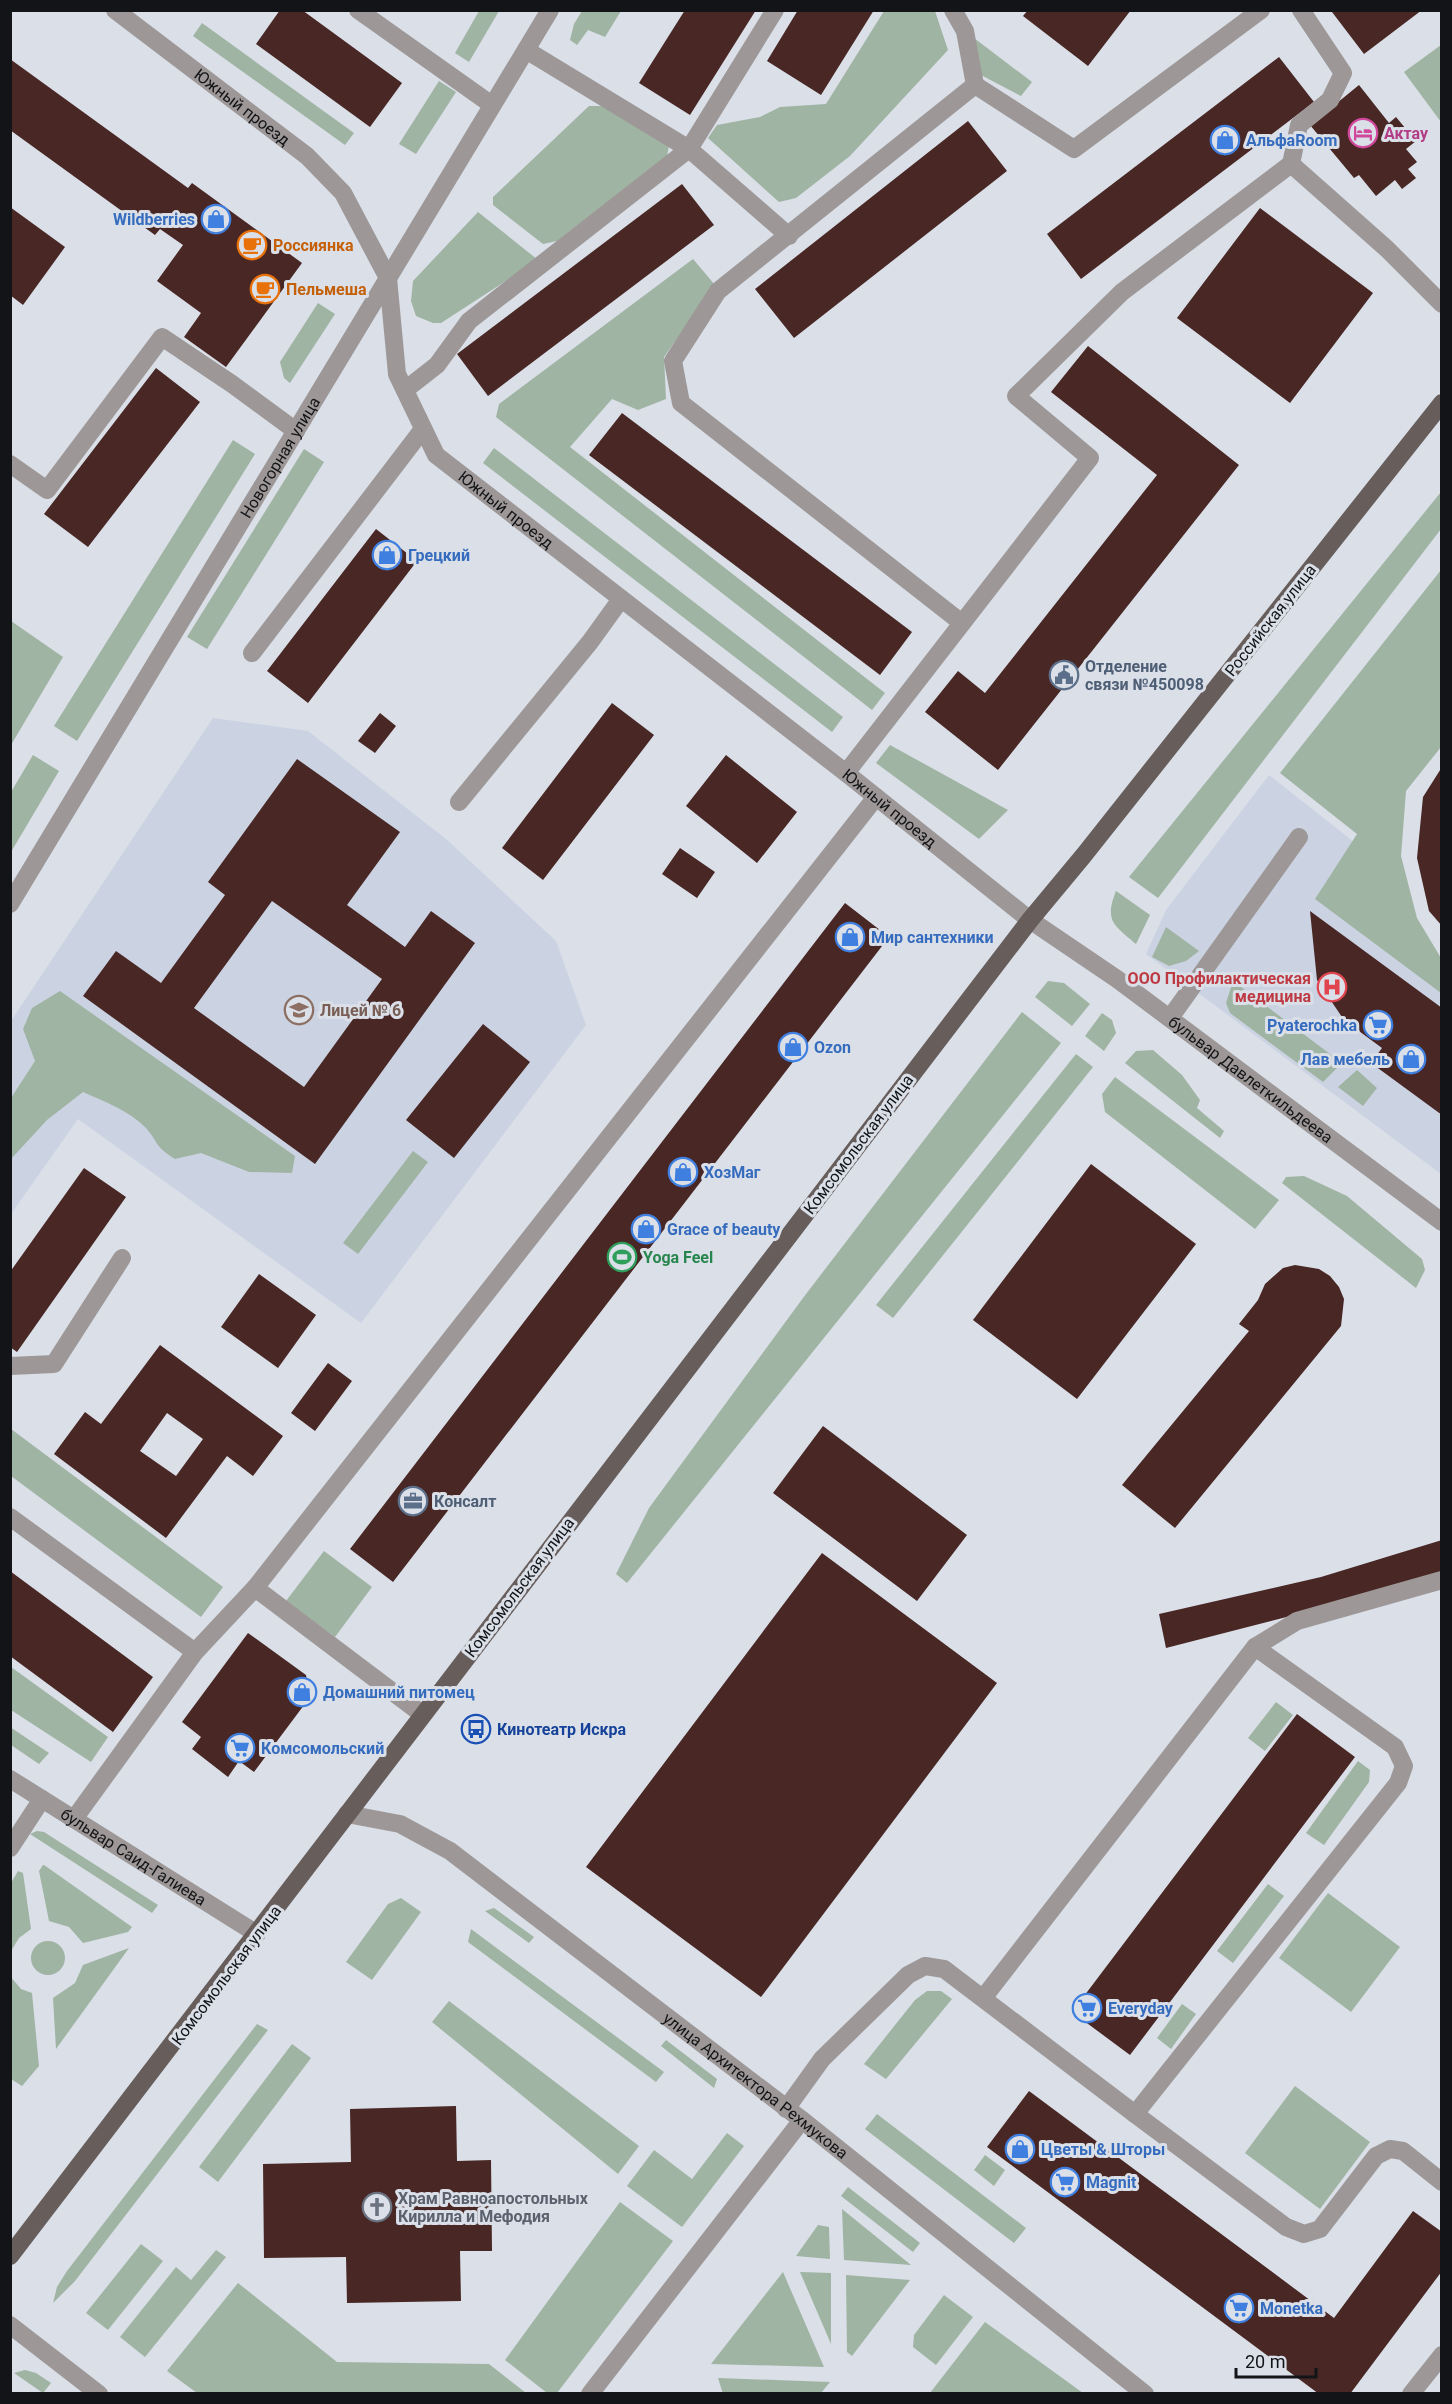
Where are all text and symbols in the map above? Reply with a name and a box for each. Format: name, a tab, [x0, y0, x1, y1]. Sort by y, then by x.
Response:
street label: Южный проезд	[191, 65, 294, 150]
hotel icon: Актау	[1347, 117, 1379, 149]
shop icon: АльфаRoom	[1209, 124, 1241, 156]
place label: Актау	[1384, 124, 1429, 143]
place label: АльфаRoom	[1246, 131, 1337, 150]
shop icon: Wildberries	[200, 203, 232, 235]
place label: Wildberries	[113, 210, 195, 229]
cafe icon: Россиянка	[236, 229, 268, 261]
place label: Россиянка	[273, 236, 354, 255]
cafe icon: Пельмеша	[249, 273, 281, 305]
place label: Пельмеша	[286, 280, 367, 299]
street label: Новогорная улица	[236, 393, 324, 521]
street label: Южный проезд	[454, 467, 557, 553]
shop icon: Грецкий	[371, 539, 403, 571]
place label: Грецкий	[408, 546, 470, 565]
street label: Российская улица	[1221, 561, 1320, 680]
place label: Отделение связи №450098	[1085, 657, 1204, 694]
public building icon: Отделение связи №450098	[1048, 659, 1080, 691]
street label: Южный проезд	[838, 765, 940, 852]
shop icon: Мир сантехники	[834, 921, 866, 953]
place label: Мир сантехники	[871, 928, 994, 947]
place label: ООО Профилактическая медицина	[1128, 969, 1311, 1006]
hospital icon: ООО Профилактическая медицина	[1316, 971, 1348, 1003]
school or university icon: Лицей № 6	[283, 994, 315, 1026]
place label: Лицей № 6	[320, 1001, 401, 1020]
supermarket icon: Pyaterochka	[1362, 1009, 1394, 1041]
street label: бульвар Давлеткильдеева	[1165, 1012, 1337, 1147]
place label: Pyaterochka	[1267, 1016, 1357, 1035]
shop icon: Ozon	[777, 1031, 809, 1063]
place label: Ozon	[814, 1038, 851, 1057]
shop icon: Лав мебель	[1395, 1043, 1427, 1075]
place label: Лав мебель	[1301, 1050, 1390, 1069]
street label: Комсомольская улица	[800, 1071, 917, 1218]
shop icon: ХозМаг	[667, 1156, 699, 1188]
place label: ХозМаг	[704, 1163, 761, 1182]
shop icon: Grace of beauty	[630, 1213, 662, 1245]
place label: Grace of beauty	[667, 1220, 781, 1239]
sports icon: Yoga Feel	[606, 1241, 638, 1273]
place label: Yoga Feel	[643, 1248, 713, 1267]
office icon: Консалт	[397, 1485, 429, 1517]
place label: Консалт	[434, 1492, 496, 1511]
street label: Комсомольская улица	[461, 1514, 578, 1661]
shop icon: Домашний питомец	[286, 1676, 318, 1708]
place label: Домашний питомец	[323, 1683, 475, 1702]
bus stop icon: Кинотеатр Искра	[460, 1713, 492, 1745]
place label: Кинотеатр Искра	[497, 1720, 627, 1739]
supermarket icon: Комсомольский	[224, 1732, 256, 1764]
place label: Комсомольский	[261, 1739, 384, 1758]
street label: бульвар Саид-Галиева	[57, 1804, 210, 1910]
street label: Комсомольская улица	[168, 1902, 285, 2049]
supermarket icon: Everyday	[1071, 1992, 1103, 2024]
place label: Everyday	[1108, 1999, 1174, 2018]
street label: улица Архитектора Рехмукова	[659, 2009, 852, 2163]
shop icon: Цветы & Шторы	[1004, 2133, 1036, 2165]
place label: Цветы & Шторы	[1041, 2140, 1165, 2159]
supermarket icon: Magnit	[1049, 2166, 1081, 2198]
place label: Magnit	[1086, 2173, 1137, 2192]
place label: Храм Равноапостольных Кирилла и Мефодия	[398, 2189, 589, 2226]
church icon: Храм Равноапостольных Кирилла и Мефодия	[361, 2191, 393, 2223]
supermarket icon: Monetka	[1223, 2292, 1255, 2324]
place label: Monetka	[1260, 2299, 1324, 2318]
scale bar	[1236, 2341, 1316, 2379]
text: 20 m	[1245, 2351, 1285, 2372]

